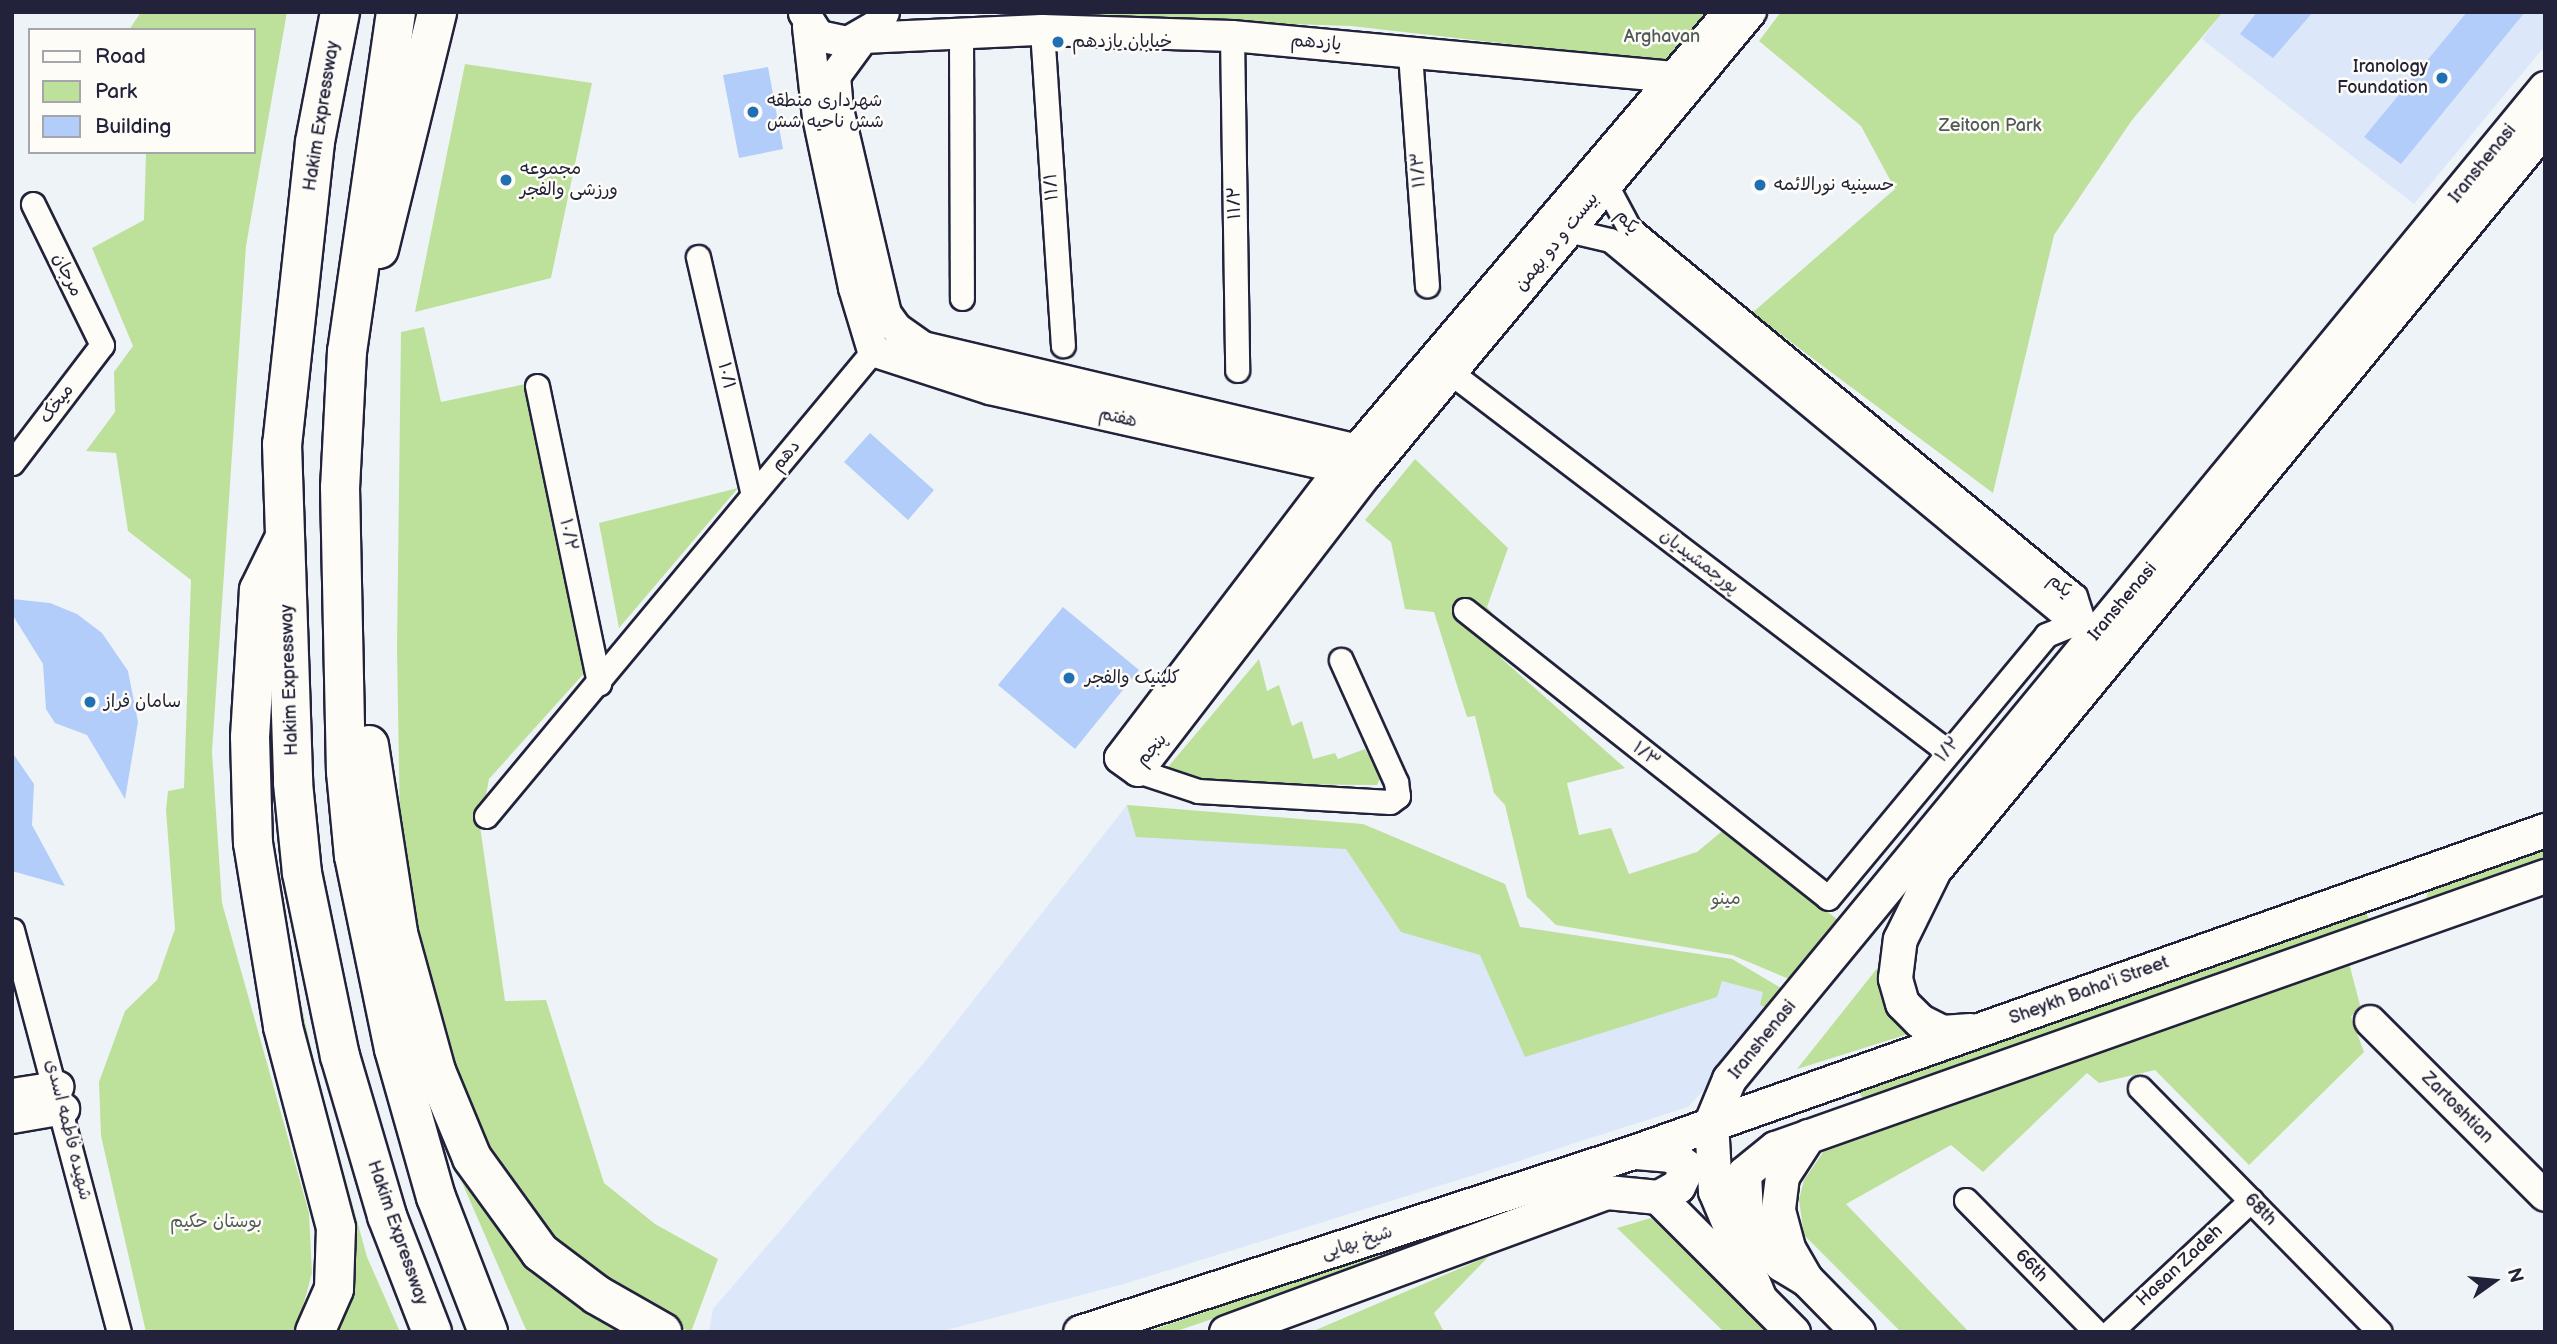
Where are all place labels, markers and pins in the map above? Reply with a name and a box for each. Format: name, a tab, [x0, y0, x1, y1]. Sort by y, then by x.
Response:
place label: خیابان یازدهم	[1072, 31, 1172, 53]
marker: خیابان یازدهم	[1050, 34, 1066, 50]
place label: Iranology Foundation	[2337, 57, 2428, 100]
marker: Iranology Foundation	[2434, 70, 2450, 86]
place label: شهرداری منطقه شش ناحیه شش	[767, 91, 884, 134]
marker: شهرداری منطقه شش ناحیه شش	[745, 104, 761, 120]
place label: مجموعه ورزشی والفجر	[520, 159, 618, 202]
marker: مجموعه ورزشی والفجر	[498, 172, 514, 188]
place label: حسینیه نورالائمه	[1774, 174, 1894, 196]
marker: حسینیه نورالائمه	[1752, 177, 1768, 193]
place label: کلینیک والفجر	[1085, 667, 1180, 689]
marker: کلینیک والفجر	[1059, 668, 1079, 688]
place label: سامان فراز	[104, 691, 181, 713]
marker: سامان فراز	[82, 694, 98, 710]

